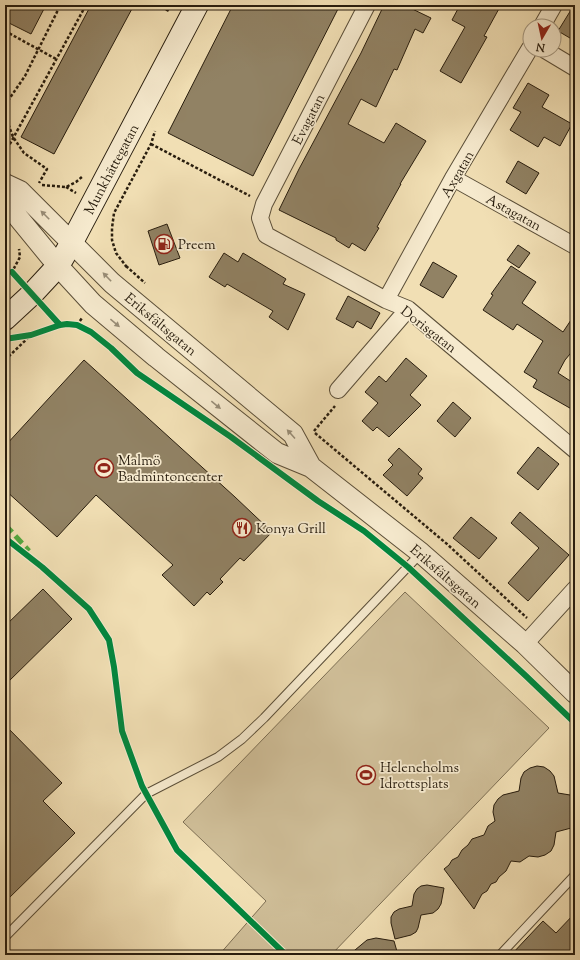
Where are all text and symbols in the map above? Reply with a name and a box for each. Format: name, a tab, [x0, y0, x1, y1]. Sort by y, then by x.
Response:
north arrow	[522, 18, 562, 58]
text: N	[535, 38, 547, 56]
street label: Evagatan	[288, 91, 331, 149]
street label: Munkhättegatan	[80, 121, 145, 219]
street label: Axgatan	[437, 148, 480, 202]
street label: Astagatan	[482, 190, 544, 237]
one-way arrow	[40, 210, 49, 220]
fuel station icon: Preem	[153, 233, 175, 255]
place label: Preem	[178, 236, 216, 256]
one-way arrow	[102, 272, 112, 282]
street label: Eriksfältsgatan	[119, 289, 200, 362]
street label: Dorisgatan	[396, 302, 460, 359]
one-way arrow	[110, 318, 121, 327]
one-way arrow	[211, 400, 222, 409]
one-way arrow	[286, 429, 295, 439]
place label: Malmö Badmintoncenter	[118, 452, 224, 488]
sports icon: Malmö Badmintoncenter	[93, 457, 115, 479]
restaurant icon: Konya Grill	[231, 517, 253, 539]
place label: Konya Grill	[256, 520, 326, 540]
street label: Eriksfältsgatan	[405, 541, 485, 614]
place label: Heleneholms Idrottsplats	[380, 759, 459, 795]
sports icon: Heleneholms Idrottsplats	[355, 764, 377, 786]

